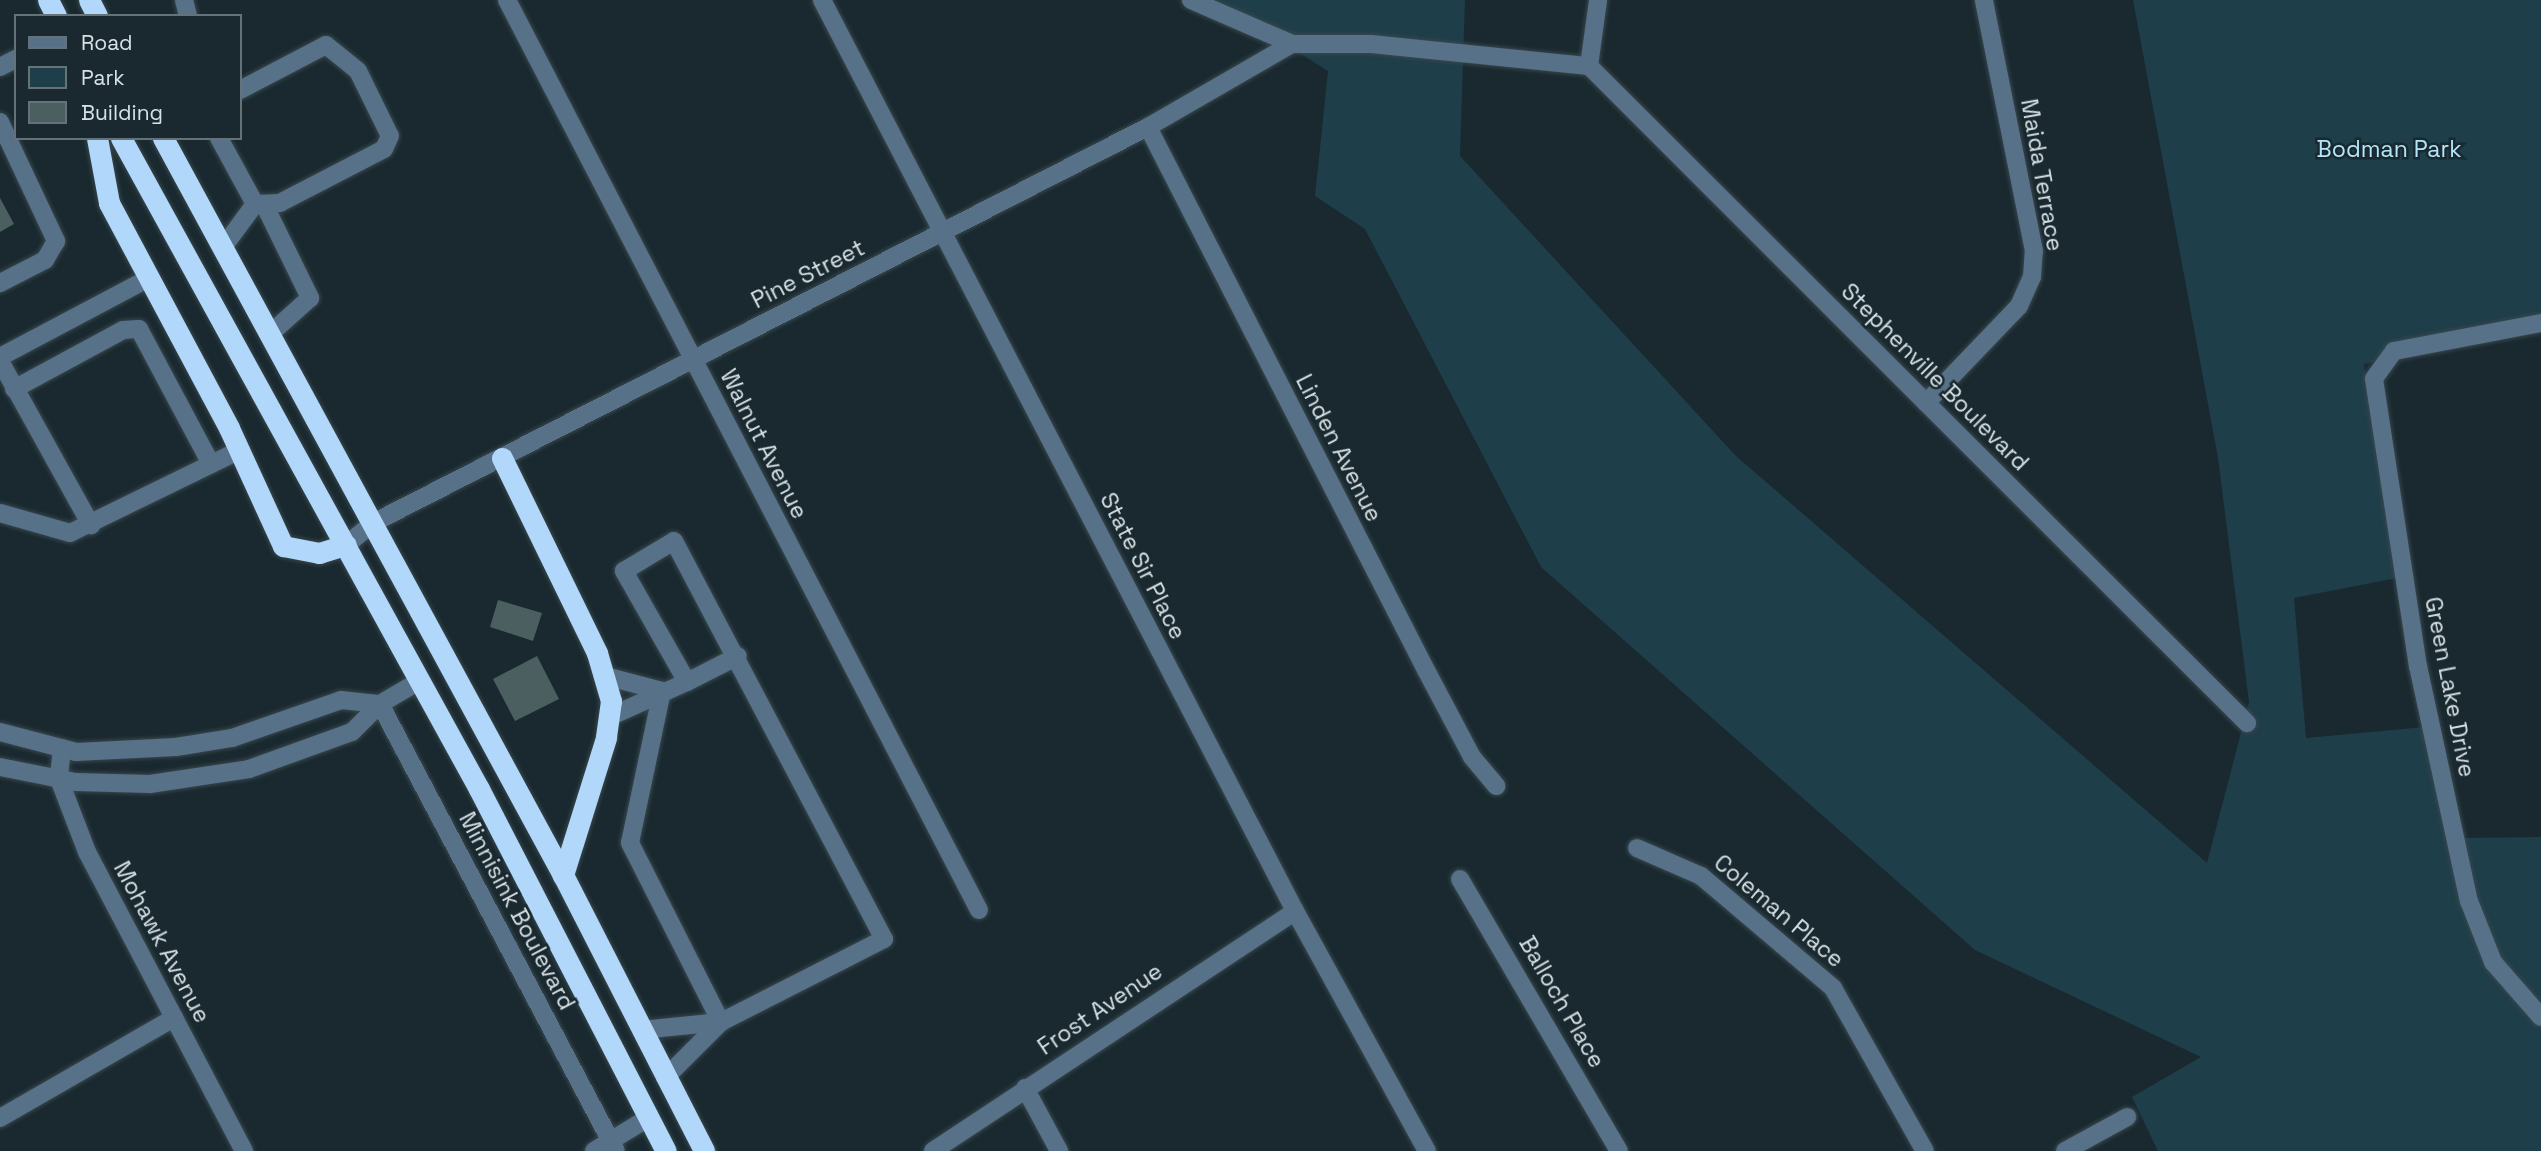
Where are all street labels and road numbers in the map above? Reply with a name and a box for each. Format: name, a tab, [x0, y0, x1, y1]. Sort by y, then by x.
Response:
street label: Maida Terrace	[2015, 96, 2069, 254]
street label: Pine Street	[747, 234, 869, 314]
street label: Stephenville Boulevard	[1836, 278, 2034, 476]
street label: Walnut Avenue	[714, 364, 814, 524]
street label: Linden Avenue	[1290, 370, 1388, 526]
street label: State Sir Place	[1094, 488, 1192, 644]
street label: Green Lake Drive	[2419, 595, 2481, 779]
street label: Minnisink Boulevard	[453, 807, 581, 1015]
street label: Coleman Place	[1708, 849, 1850, 973]
street label: Mohawk Avenue	[108, 856, 216, 1028]
street label: Balloch Place	[1513, 931, 1611, 1073]
street label: Frost Avenue	[1032, 957, 1168, 1061]

